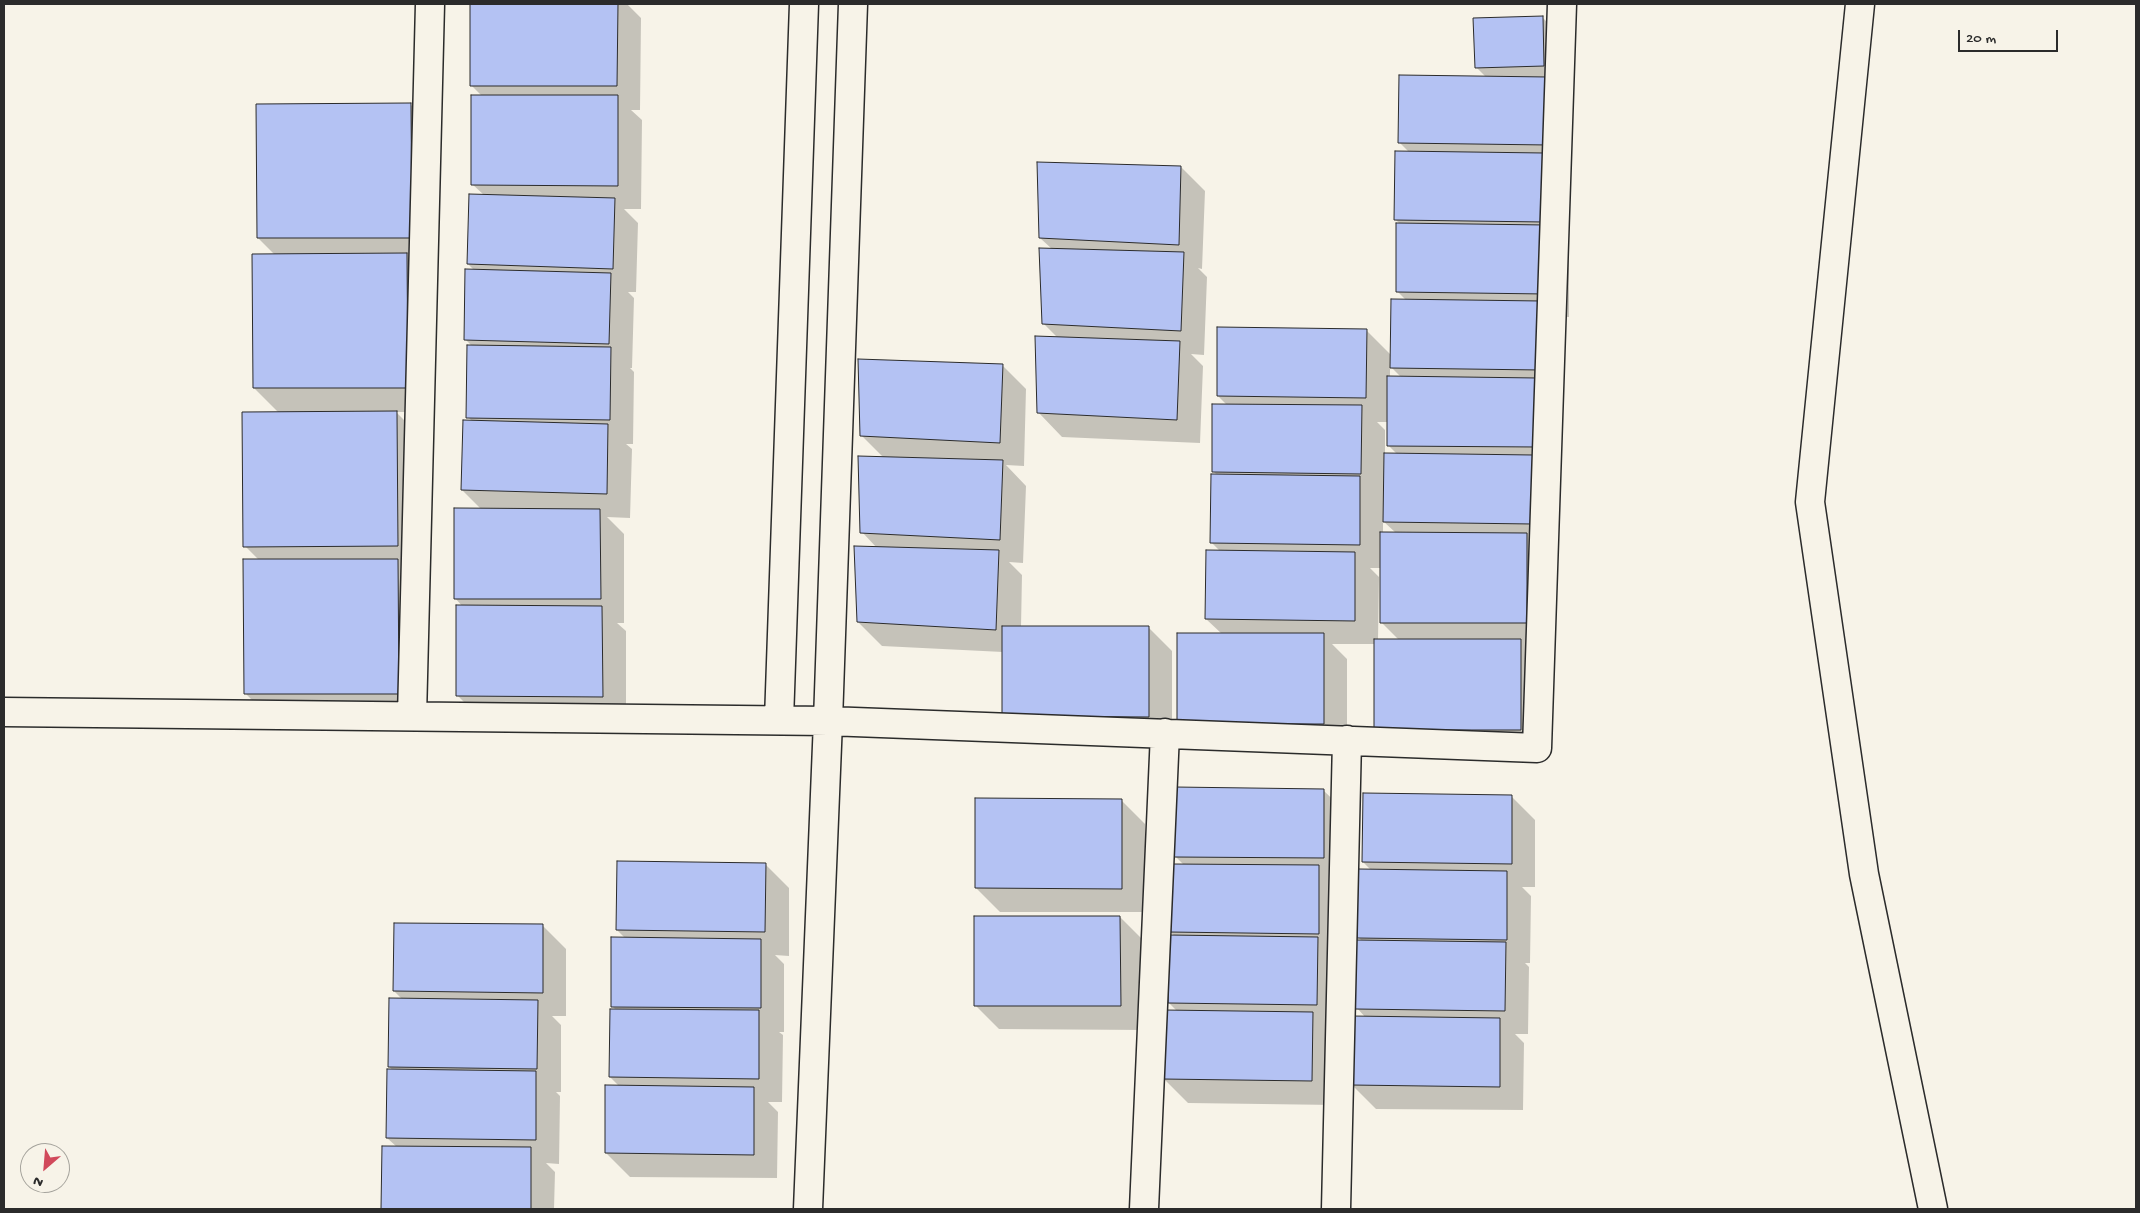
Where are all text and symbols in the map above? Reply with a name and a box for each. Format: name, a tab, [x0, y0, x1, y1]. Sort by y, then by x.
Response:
scale bar	[1960, 20, 2060, 52]
text: 20 m	[1966, 30, 1996, 48]
north arrow	[20, 1143, 70, 1193]
text: N	[30, 1171, 46, 1191]

